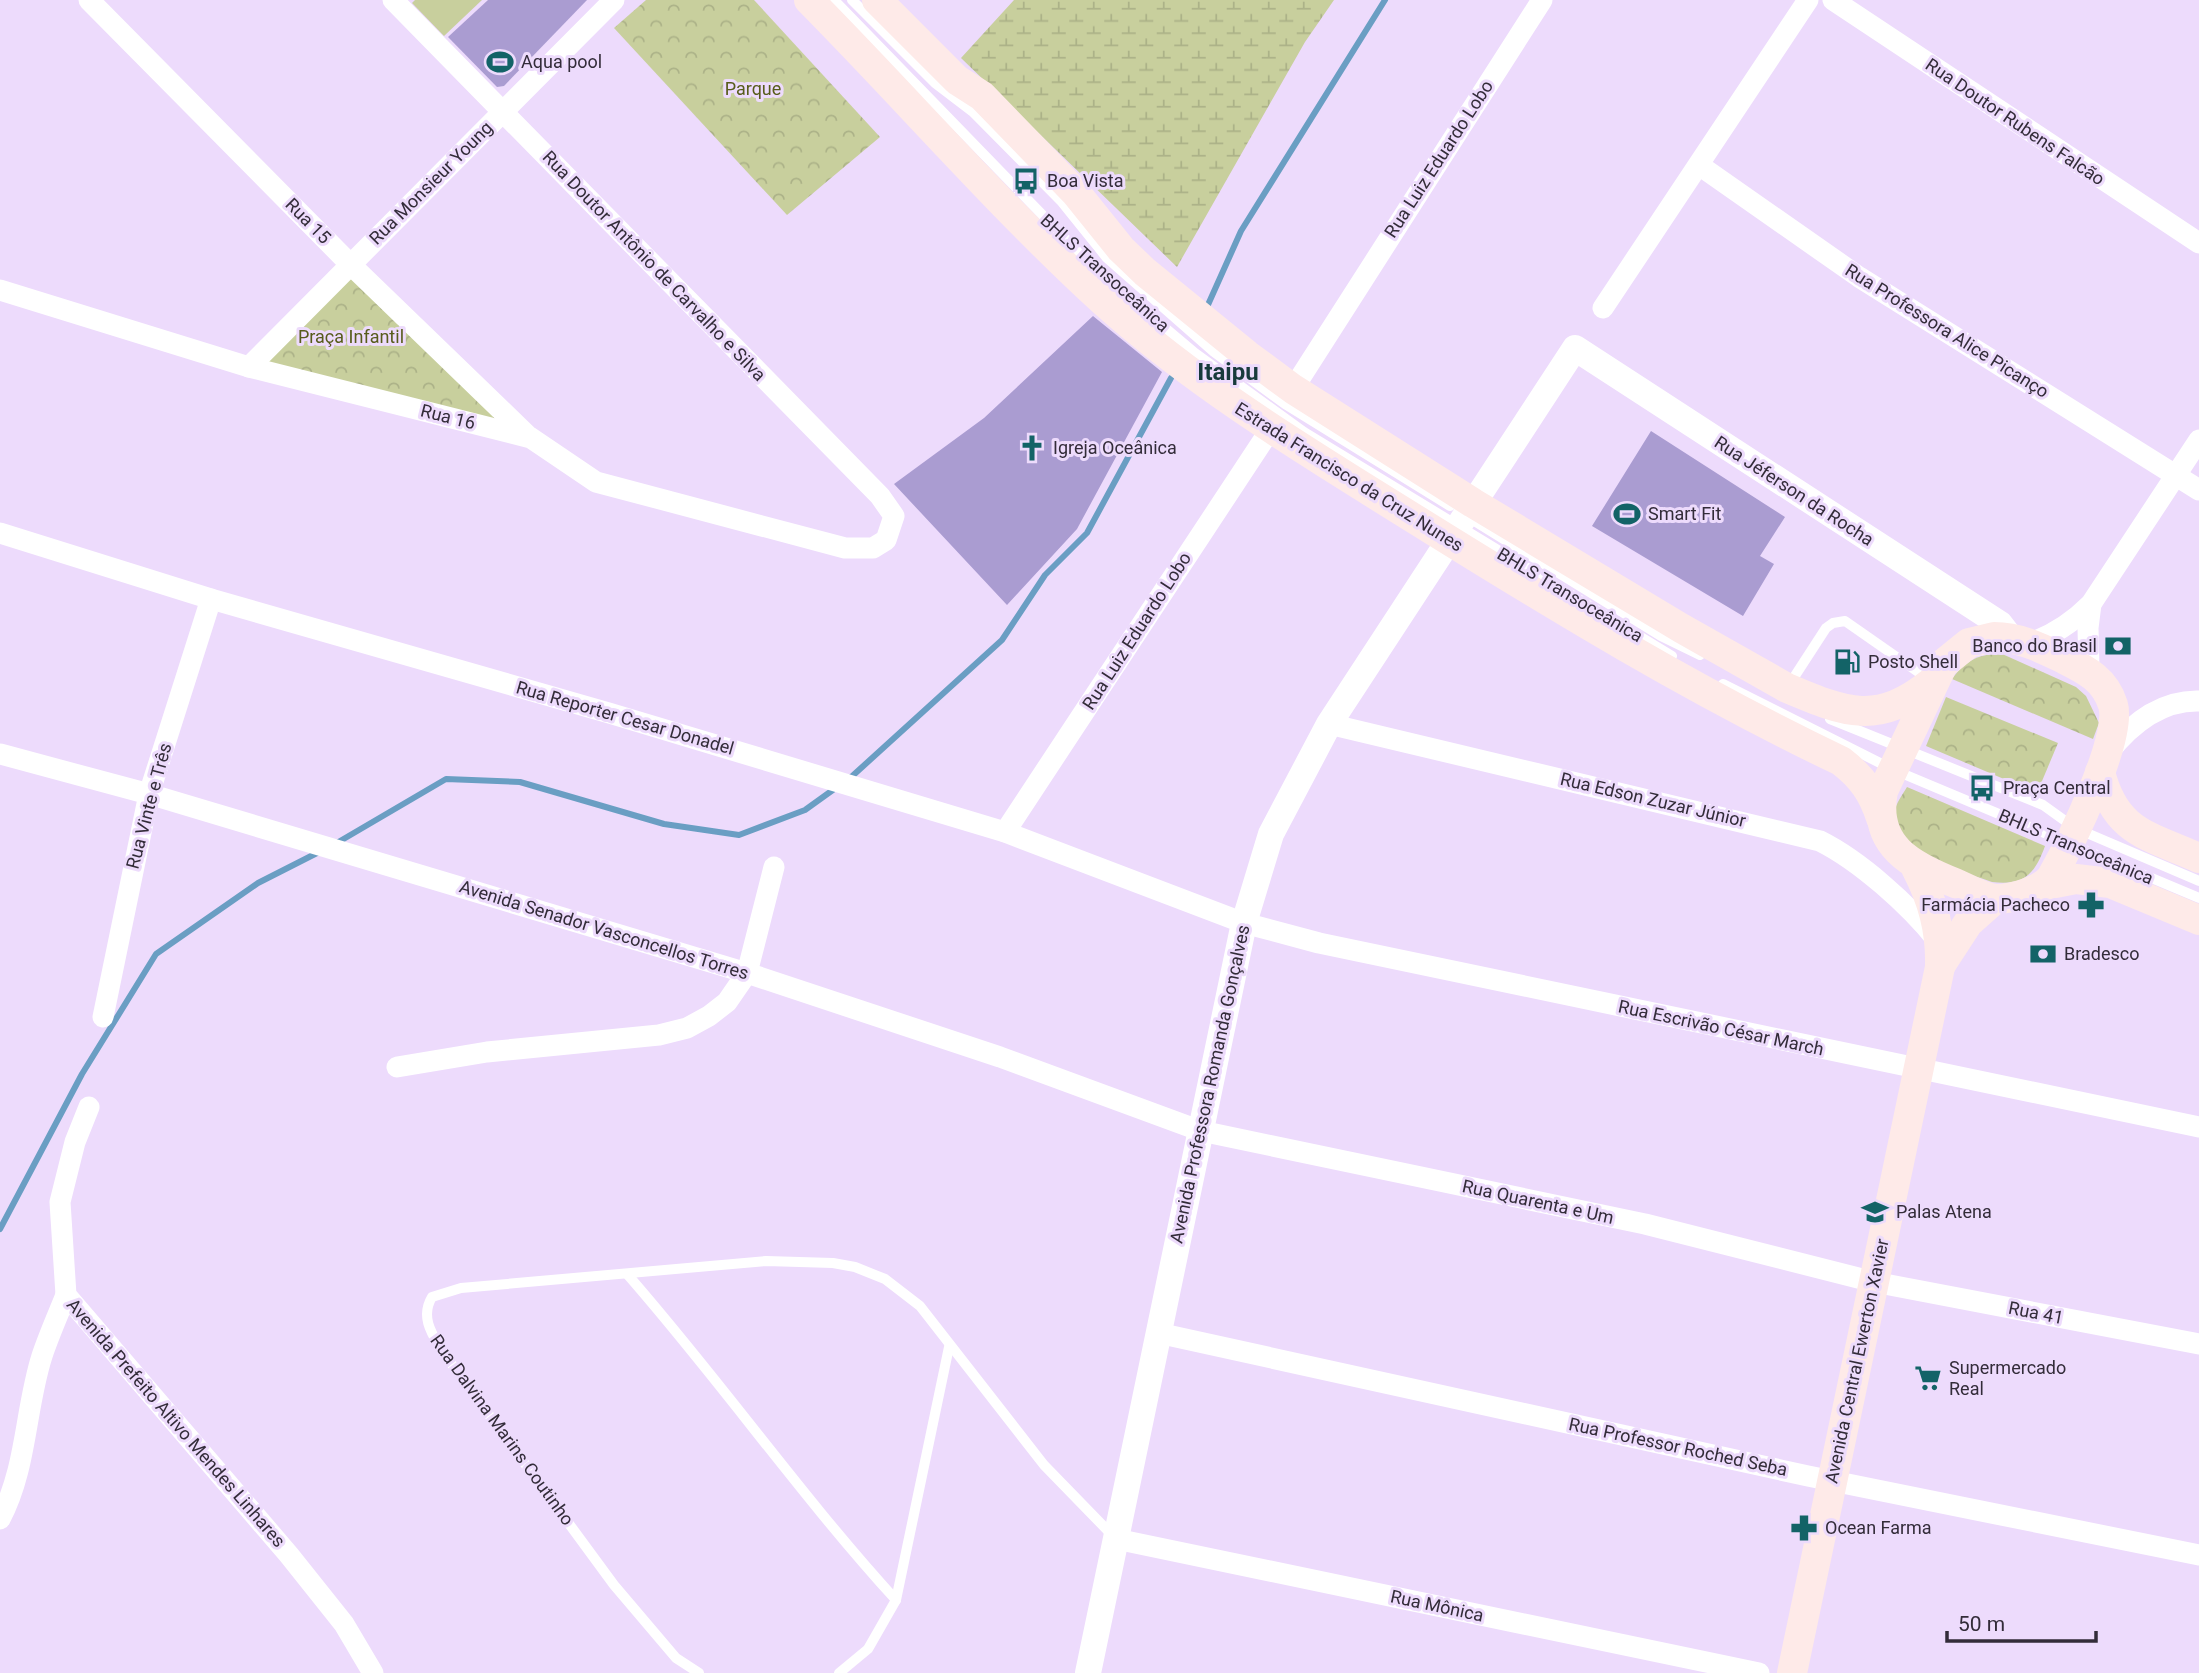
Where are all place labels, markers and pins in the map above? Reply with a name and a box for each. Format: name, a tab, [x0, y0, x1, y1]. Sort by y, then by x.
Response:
sports icon: Aqua pool	[485, 47, 515, 77]
place label: Aqua pool	[521, 51, 602, 72]
bus stop icon: Boa Vista	[1011, 166, 1041, 196]
place label: Boa Vista	[1047, 170, 1124, 191]
church icon: Igreja Oceânica	[1017, 433, 1047, 463]
place label: Igreja Oceânica	[1053, 437, 1177, 458]
sports icon: Smart Fit	[1612, 499, 1642, 529]
place label: Smart Fit	[1648, 503, 1721, 524]
bank icon: Banco do Brasil	[2103, 631, 2133, 661]
place label: Banco do Brasil	[1972, 635, 2097, 656]
fuel station icon: Posto Shell	[1832, 647, 1862, 677]
place label: Posto Shell	[1868, 651, 1958, 672]
bus stop icon: Praça Central	[1967, 773, 1997, 803]
place label: Praça Central	[2003, 777, 2111, 798]
pharmacy icon: Farmácia Pacheco	[2076, 890, 2106, 920]
place label: Farmácia Pacheco	[1921, 894, 2070, 915]
bank icon: Bradesco	[2028, 939, 2058, 969]
place label: Bradesco	[2064, 943, 2139, 964]
school or university icon: Palas Atena	[1860, 1197, 1890, 1227]
place label: Palas Atena	[1896, 1201, 1992, 1222]
place label: Supermercado Real	[1949, 1357, 2066, 1399]
supermarket icon: Supermercado Real	[1913, 1363, 1943, 1393]
pharmacy icon: Ocean Farma	[1789, 1513, 1819, 1543]
place label: Ocean Farma	[1825, 1517, 1932, 1538]

